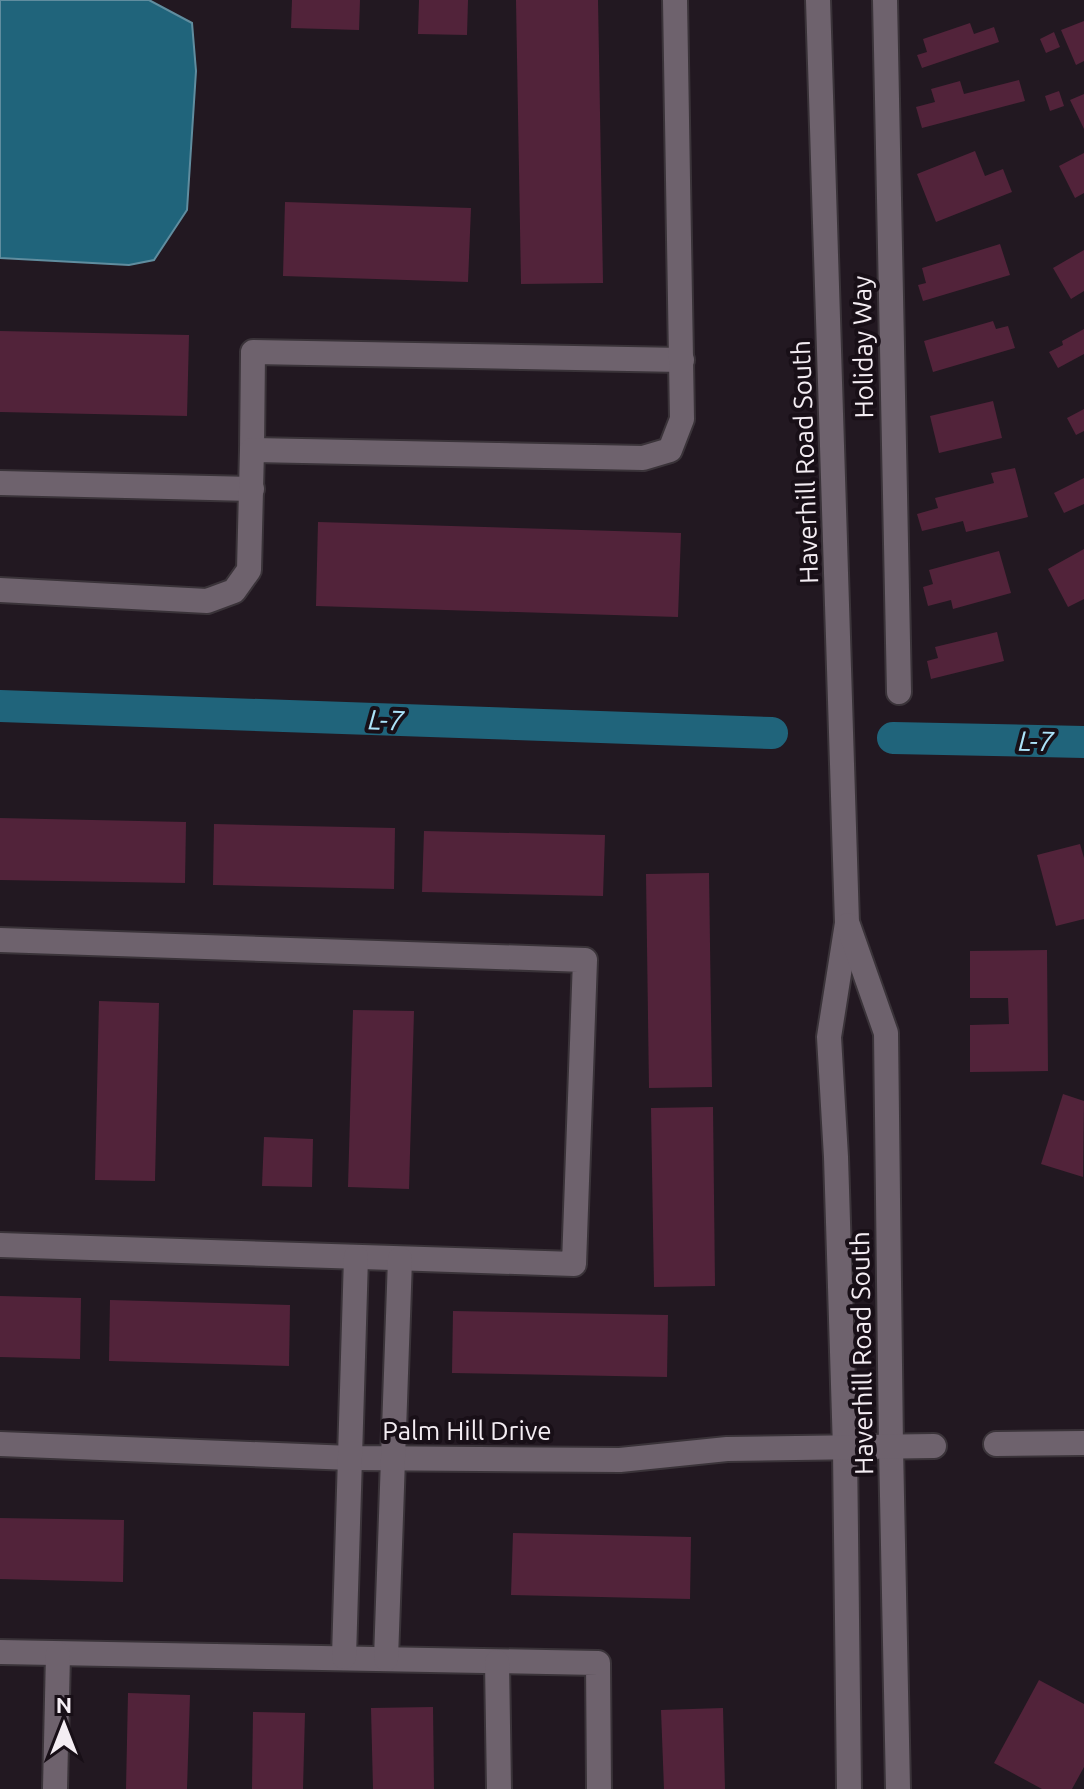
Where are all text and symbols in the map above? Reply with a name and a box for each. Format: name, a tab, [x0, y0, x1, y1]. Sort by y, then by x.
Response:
street label: Holiday Way	[847, 275, 878, 419]
street label: Haverhill Road South	[786, 340, 823, 584]
water label: L-7	[368, 703, 406, 736]
water label: L-7	[1018, 725, 1055, 756]
street label: Haverhill Road South	[845, 1231, 878, 1475]
street label: Palm Hill Drive	[382, 1416, 552, 1445]
north arrow	[24, 1685, 104, 1765]
text: N	[56, 1692, 72, 1717]

